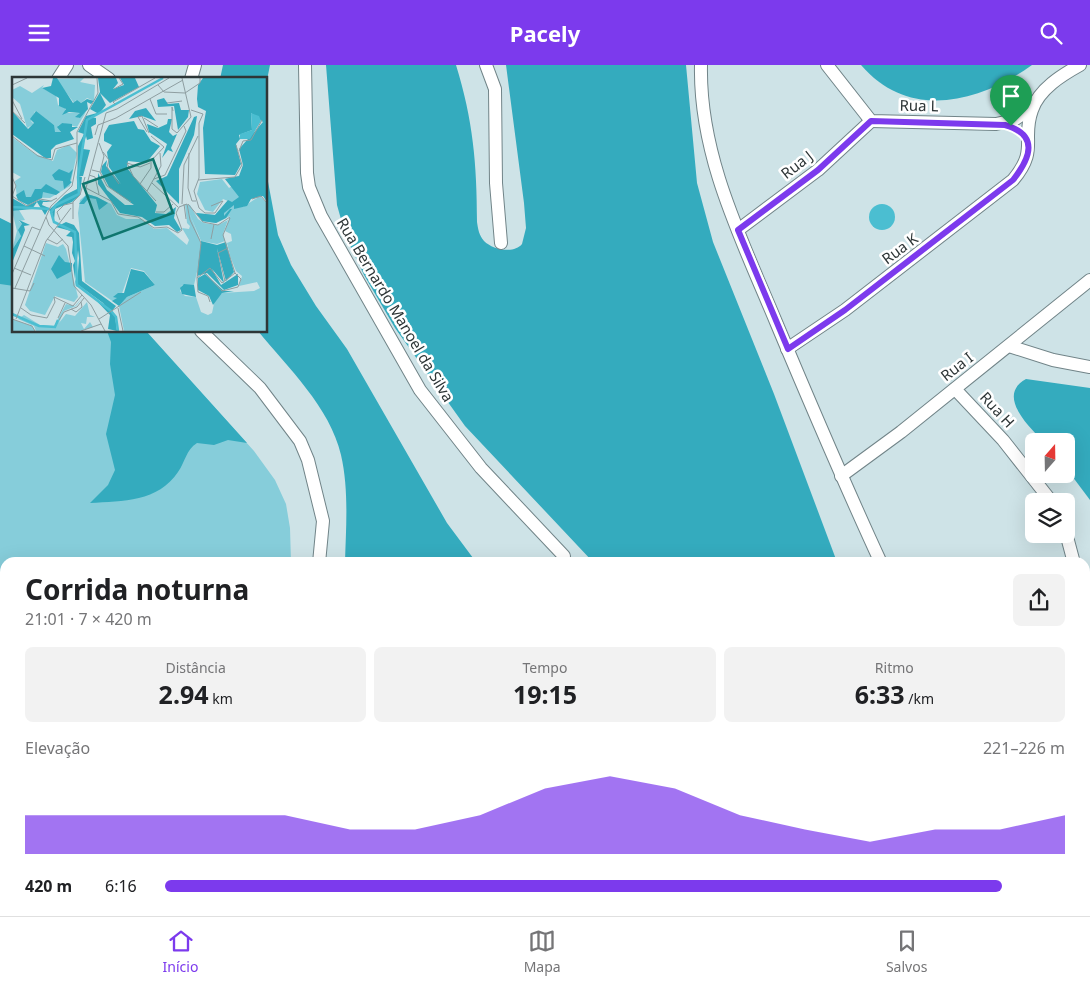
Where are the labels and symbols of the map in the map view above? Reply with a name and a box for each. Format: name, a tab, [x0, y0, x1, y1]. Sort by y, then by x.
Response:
pin	[990, 75, 1032, 126]
inset map	[12, 77, 268, 333]
street label: Rua L	[899, 95, 939, 115]
street label: Rua J	[776, 146, 816, 183]
street label: Rua Bernardo Manoel da Silva	[333, 214, 459, 405]
street label: Rua K	[877, 228, 922, 268]
street label: Rua I	[936, 347, 977, 385]
street label: Rua H	[976, 387, 1019, 432]
north arrow	[1025, 433, 1075, 483]

